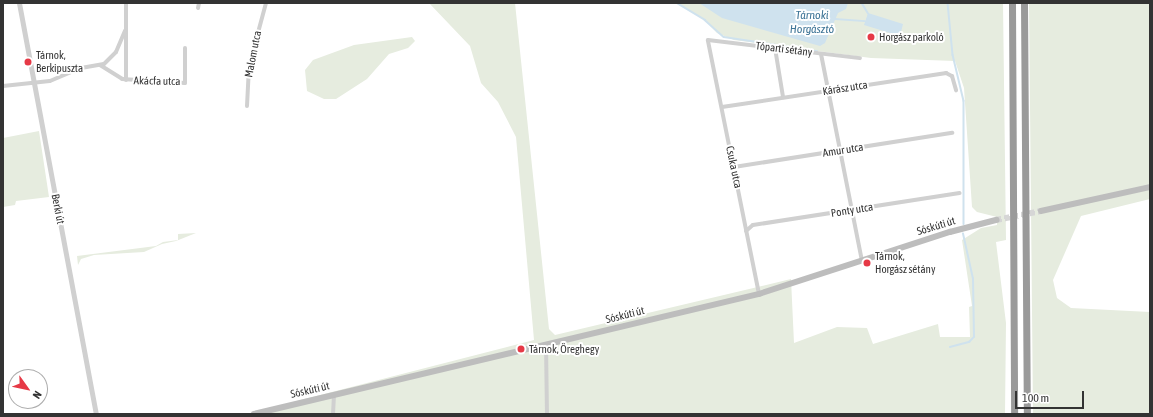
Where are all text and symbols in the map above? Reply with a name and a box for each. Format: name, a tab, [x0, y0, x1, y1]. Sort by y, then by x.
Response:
water label: Tárnoki Horgásztó	[790, 9, 834, 37]
street label: Malom utca	[242, 29, 264, 79]
place label: Horgász parkoló	[879, 30, 944, 44]
marker: Horgász parkoló	[866, 32, 876, 42]
street label: Tóparti sétány	[755, 39, 813, 59]
place label: Tárnok, Berkipuszta	[36, 49, 83, 75]
marker: Tárnok, Berkipuszta	[23, 57, 33, 67]
street label: Akácfa utca	[134, 74, 180, 88]
street label: Kárász utca	[822, 78, 868, 98]
street label: Amur utca	[822, 140, 864, 160]
street label: Csuka utca	[723, 145, 745, 189]
street label: Berki út	[49, 193, 67, 225]
street label: Ponty utca	[830, 200, 874, 220]
street label: Sóskúti út	[915, 214, 957, 238]
place label: Tárnok, Horgász sétány	[875, 250, 935, 276]
marker: Tárnok, Horgász sétány	[862, 258, 872, 268]
street label: Sóskúti út	[604, 304, 646, 326]
place label: Tárnok, Öreghegy	[529, 342, 599, 356]
marker: Tárnok, Öreghegy	[516, 344, 526, 354]
north arrow	[8, 369, 48, 409]
street label: Sóskúti út	[289, 379, 331, 401]
scale bar	[1017, 383, 1086, 409]
text: N	[30, 389, 44, 401]
text: 100 m	[1022, 391, 1049, 405]

